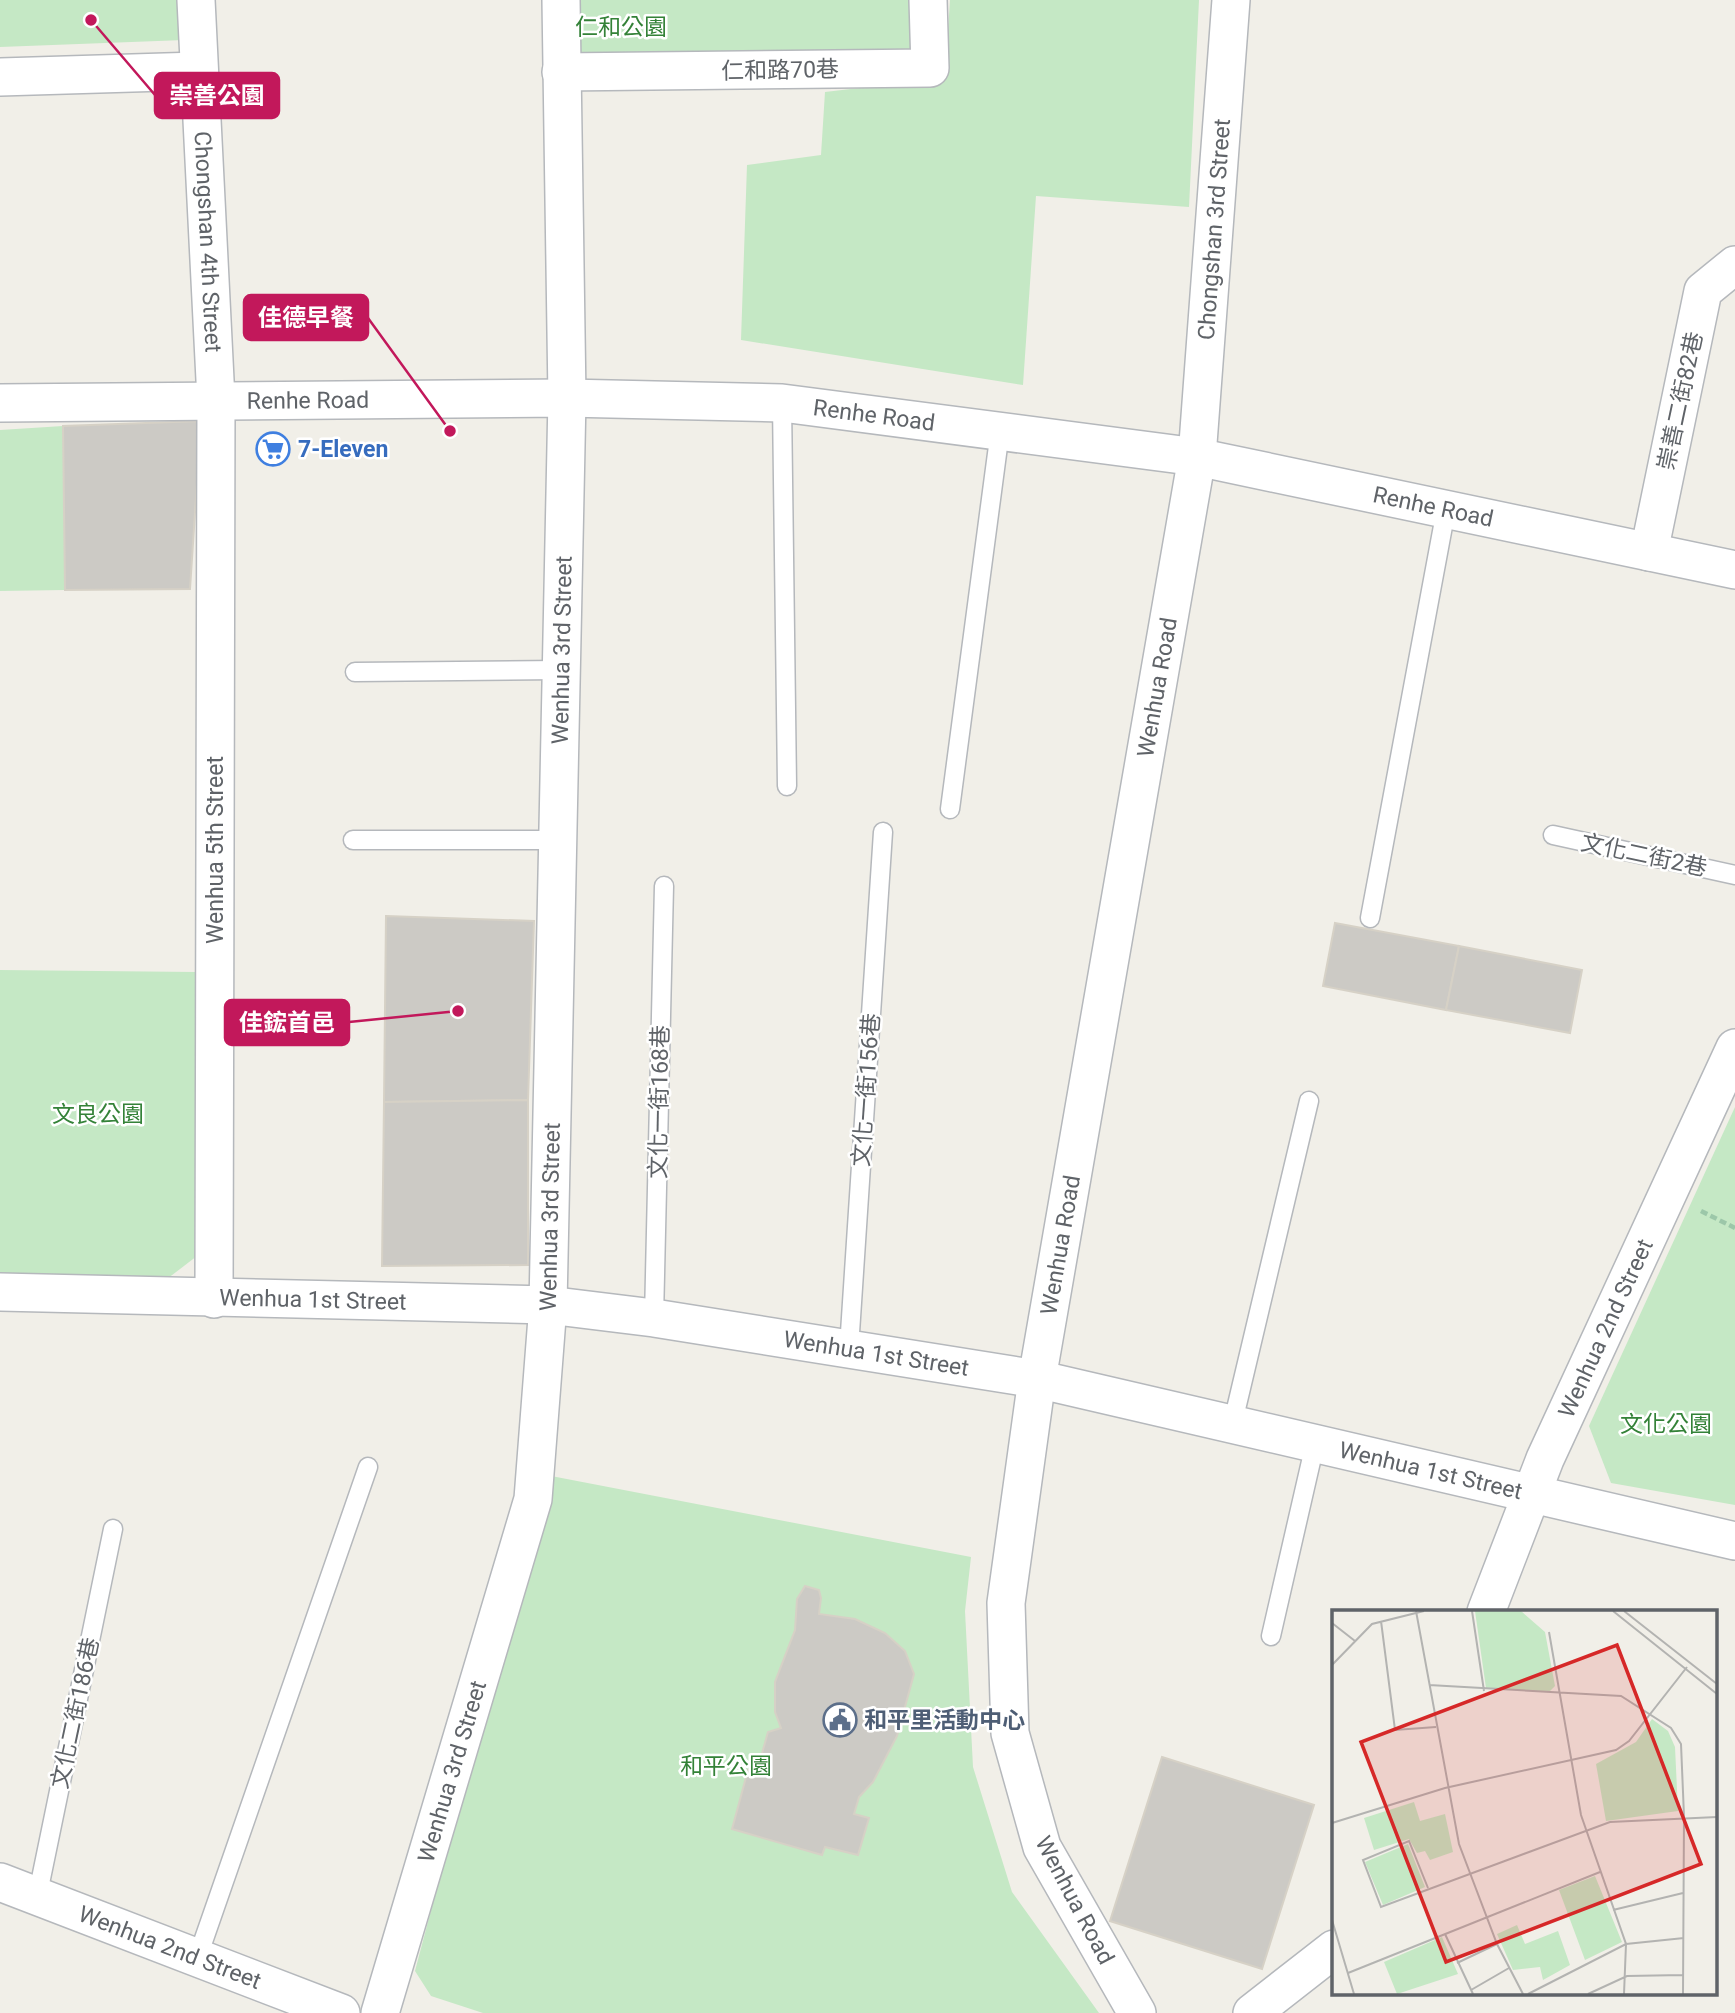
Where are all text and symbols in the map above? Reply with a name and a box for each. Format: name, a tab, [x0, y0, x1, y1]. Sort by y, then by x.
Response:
park label: 仁和公園	[575, 14, 667, 41]
street label: 仁和路70巷	[721, 56, 839, 85]
callout: 崇善公園	[155, 73, 279, 118]
text: 崇善公園	[169, 82, 265, 110]
street label: Chongshan 3rd Street	[1193, 118, 1236, 341]
street label: Chongshan 4th Street	[189, 130, 227, 353]
callout: 佳德早餐	[244, 295, 368, 340]
text: 佳德早餐	[258, 304, 354, 332]
street label: 崇善二街82巷	[1653, 329, 1708, 473]
street label: Renhe Road	[247, 387, 369, 415]
street label: Renhe Road	[812, 394, 937, 437]
supermarket icon: 7-Eleven	[254, 430, 292, 468]
place label: 7-Eleven	[298, 436, 388, 463]
street label: Renhe Road	[1370, 481, 1496, 533]
street label: Wenhua 3rd Street	[547, 556, 578, 745]
street label: Wenhua Road	[1132, 615, 1183, 759]
street label: Wenhua 5th Street	[202, 756, 229, 944]
street label: 文化二街2巷	[1579, 829, 1709, 882]
callout: 佳鋐首邑	[225, 1000, 349, 1045]
text: 佳鋐首邑	[239, 1009, 335, 1037]
street label: 文化一街156巷	[848, 1012, 885, 1168]
street label: 文化一街168巷	[645, 1025, 674, 1179]
park label: 文良公園	[52, 1101, 144, 1128]
street label: Wenhua 3rd Street	[535, 1122, 566, 1311]
street label: Wenhua Road	[1035, 1173, 1086, 1317]
street label: Wenhua 2nd Street	[1553, 1235, 1659, 1422]
street label: Wenhua 1st Street	[219, 1284, 407, 1316]
street label: Wenhua 1st Street	[782, 1326, 971, 1382]
park label: 文化公園	[1620, 1411, 1712, 1438]
street label: Wenhua 1st Street	[1336, 1437, 1525, 1505]
inset map	[1332, 1610, 1718, 1996]
street label: 文化二街186巷	[46, 1635, 105, 1791]
street label: Wenhua 3rd Street	[413, 1677, 492, 1866]
public building icon: 和平里活動中心	[821, 1701, 859, 1739]
place label: 和平里活動中心	[864, 1707, 1025, 1734]
park label: 和平公園	[680, 1753, 772, 1780]
street label: Wenhua Road	[1029, 1832, 1120, 1969]
street label: Wenhua 2nd Street	[75, 1900, 265, 1995]

